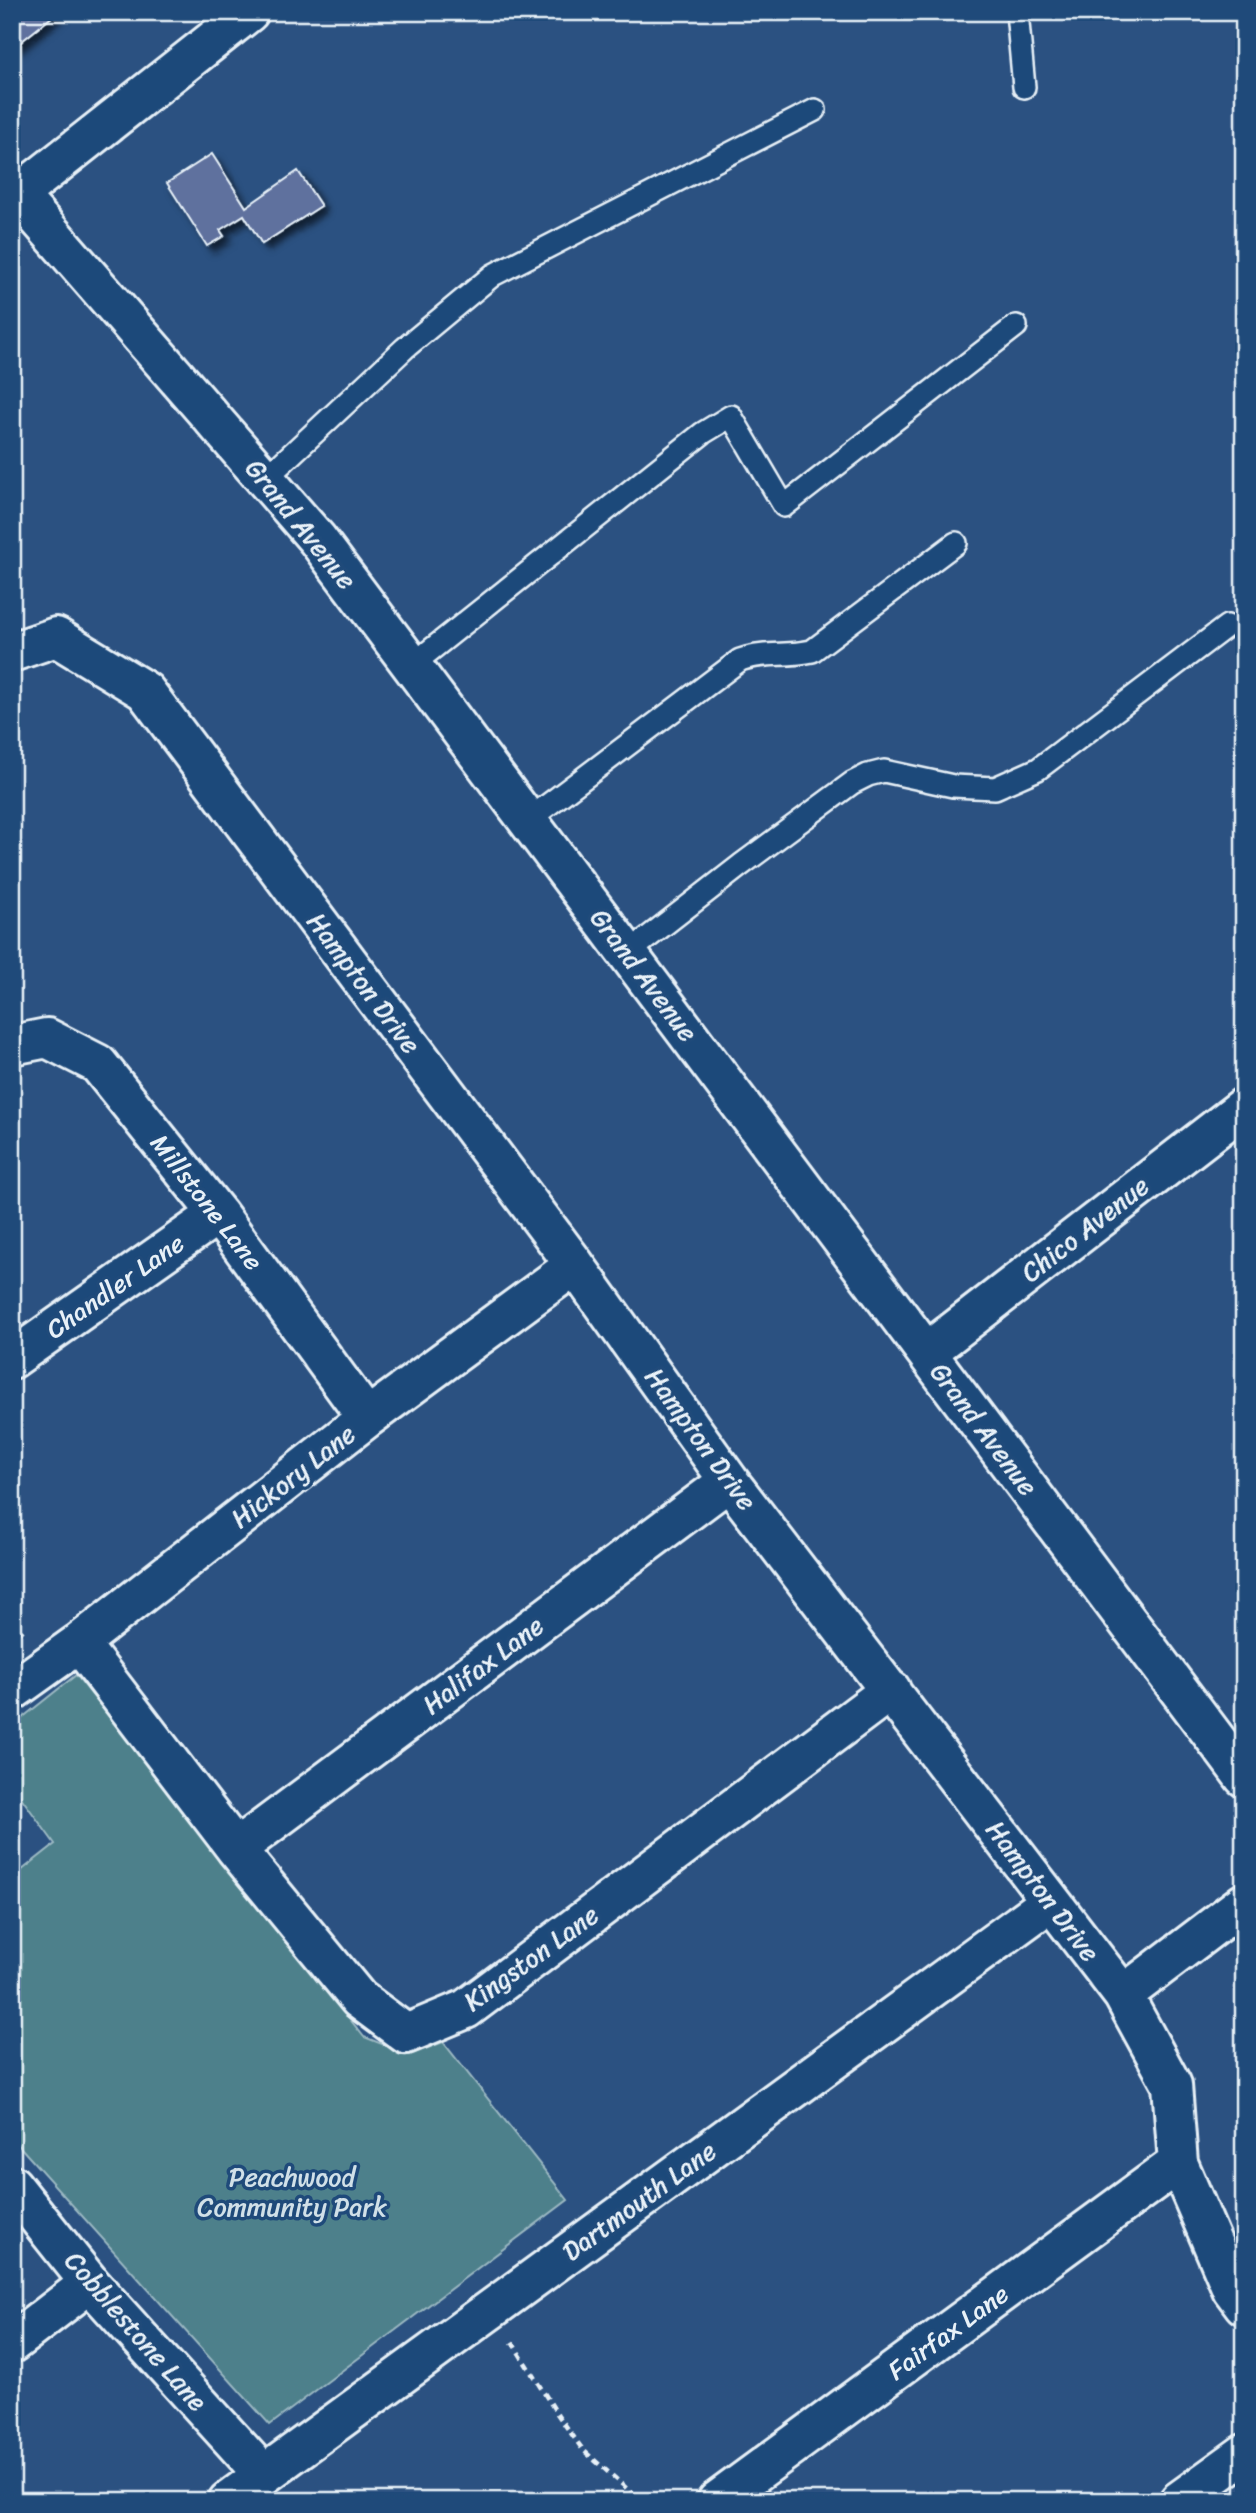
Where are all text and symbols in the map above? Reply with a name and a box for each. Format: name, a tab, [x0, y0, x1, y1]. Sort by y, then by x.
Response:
street label: Grand Avenue	[233, 448, 369, 600]
street label: Grand Avenue	[578, 898, 710, 1052]
street label: Hampton Drive	[295, 902, 433, 1064]
street label: Millstone Lane	[138, 1123, 276, 1281]
street label: Chico Avenue	[1011, 1164, 1159, 1294]
street label: Chandler Lane	[36, 1221, 194, 1351]
street label: Grand Avenue	[918, 1352, 1050, 1506]
street label: Hampton Drive	[633, 1357, 769, 1521]
street label: Hickory Lane	[220, 1412, 366, 1540]
street label: Halifax Lane	[412, 1604, 554, 1726]
street label: Hampton Drive	[974, 1810, 1112, 1972]
street label: Kingston Lane	[453, 1893, 609, 2023]
street label: Dartmouth Lane	[552, 2129, 726, 2273]
park label: Peachwood Community Park	[197, 2154, 387, 2230]
street label: Cobblestone Lane	[53, 2240, 219, 2422]
street label: Fairfax Lane	[877, 2272, 1019, 2392]

